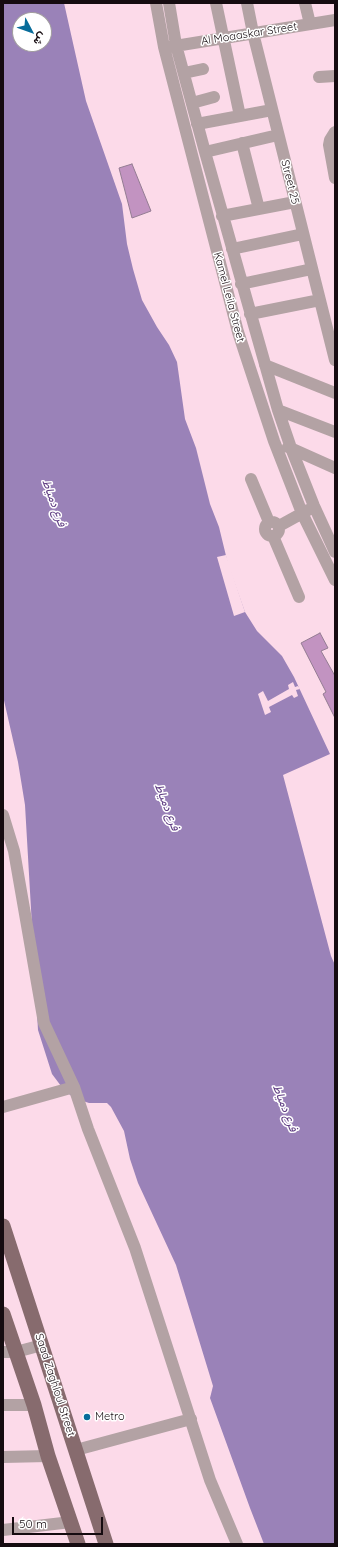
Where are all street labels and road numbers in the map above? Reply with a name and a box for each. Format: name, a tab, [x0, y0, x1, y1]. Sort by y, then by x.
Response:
street label: Al Moaaskar Street	[200, 20, 298, 48]
street label: Street 25	[278, 158, 302, 206]
street label: Kamel Leila Street	[211, 251, 247, 343]
street label: Saad Zaghloul Street	[32, 1332, 78, 1438]

